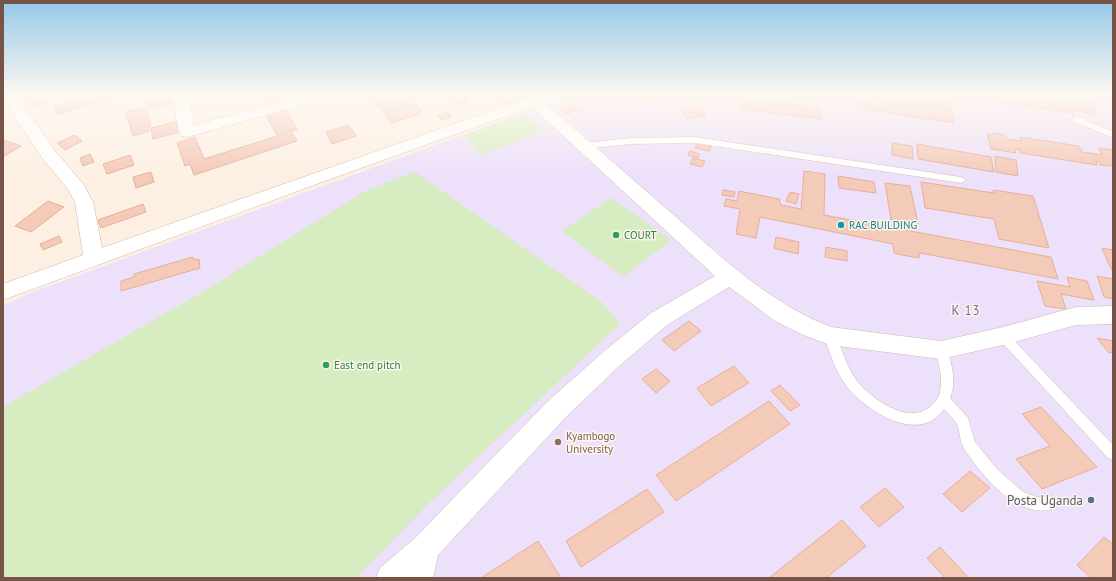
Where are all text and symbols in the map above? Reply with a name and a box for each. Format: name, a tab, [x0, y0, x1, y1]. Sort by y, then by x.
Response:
place label: RAC BUILDING	[849, 218, 917, 232]
marker: RAC BUILDING	[836, 220, 846, 230]
place label: COURT	[624, 228, 657, 242]
marker: COURT	[611, 230, 621, 240]
district label: K 13	[951, 302, 981, 319]
place label: East end pitch	[334, 358, 401, 372]
marker: East end pitch	[321, 360, 331, 370]
place label: Kyambogo University	[566, 429, 615, 456]
marker: Kyambogo University	[553, 437, 563, 447]
place label: Posta Uganda	[1007, 492, 1083, 509]
marker: Posta Uganda	[1086, 495, 1096, 505]

